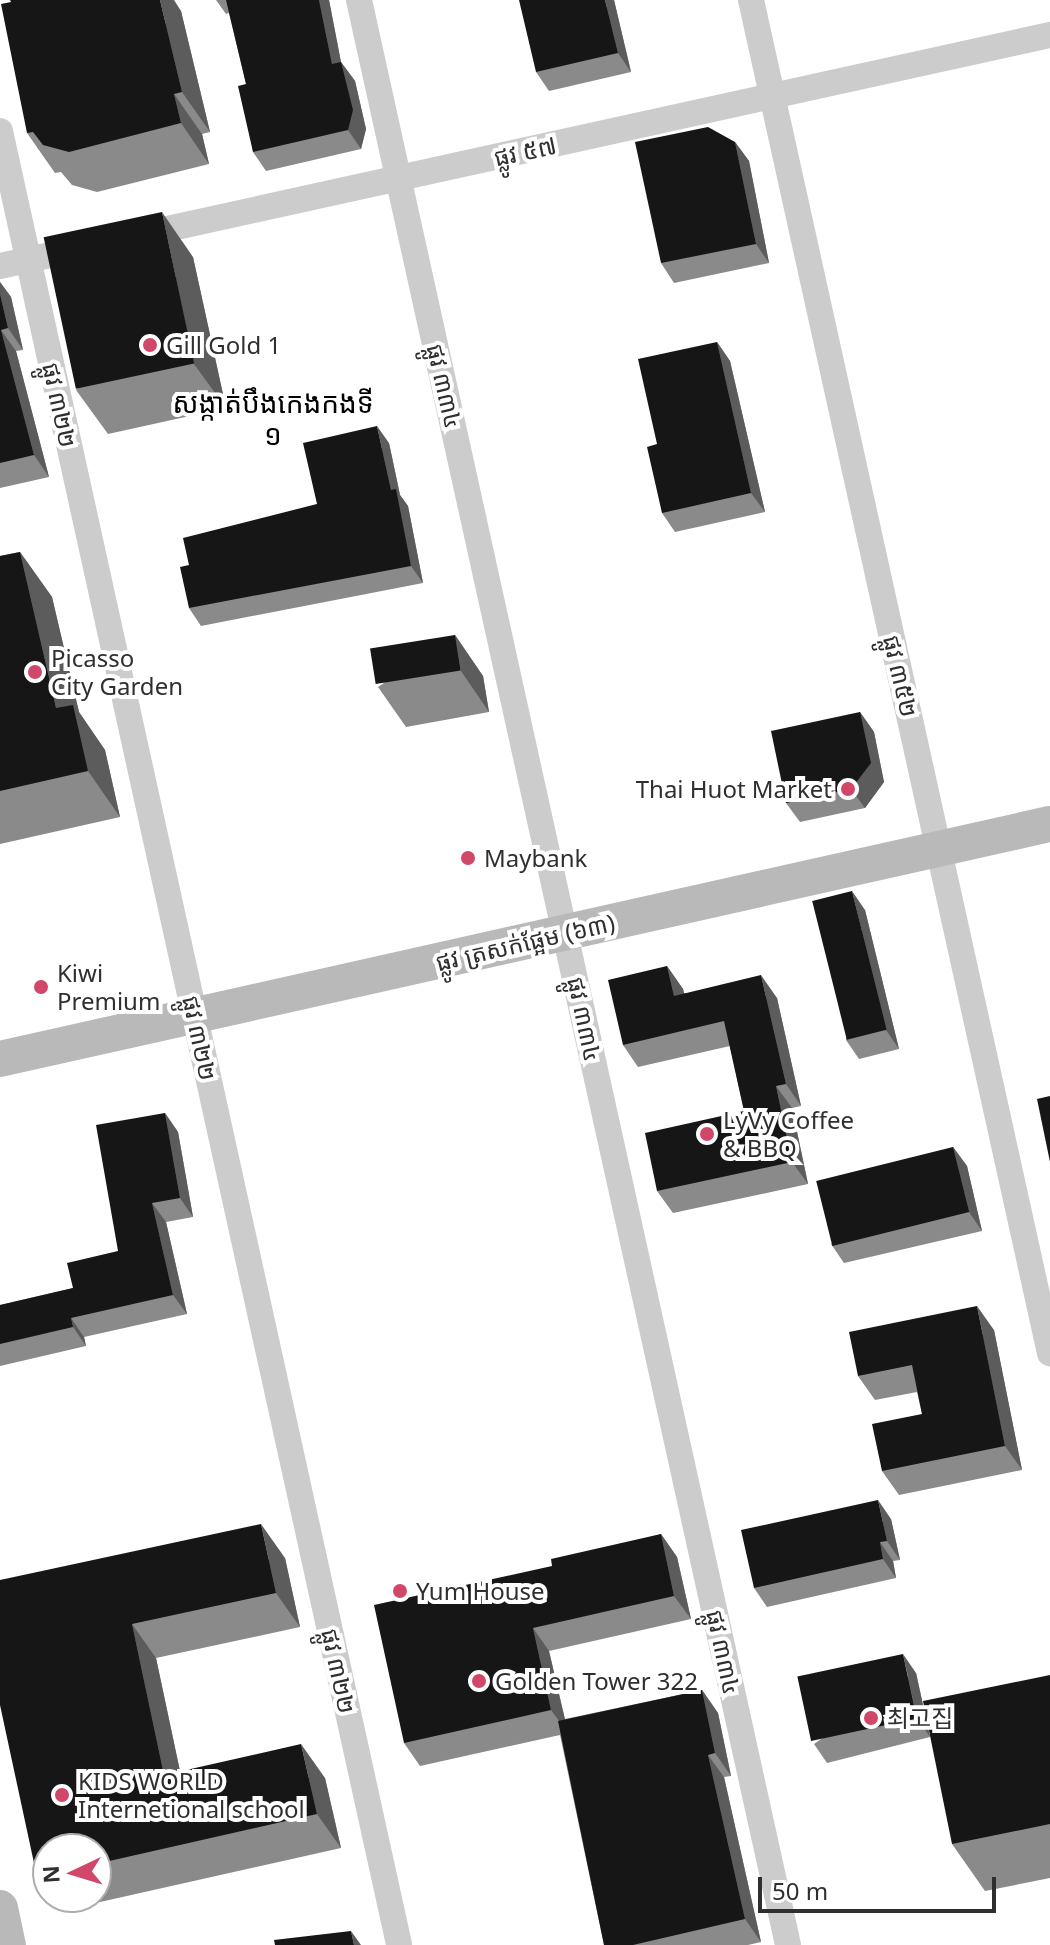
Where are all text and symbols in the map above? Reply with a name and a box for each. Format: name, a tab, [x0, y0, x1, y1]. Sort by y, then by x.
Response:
street label: ផ្លូវ ៥៧	[491, 130, 559, 172]
place label: Gill Gold 1	[166, 331, 281, 359]
marker: Gill Gold 1	[141, 336, 159, 354]
street label: ផ្លូវ ៣៣៤	[421, 341, 469, 431]
street label: ផ្លូវ ៣២២	[37, 360, 83, 450]
district label: សង្កាត់បឹងកេងកងទី ១	[172, 385, 374, 451]
street label: ផ្លូវ ៣៥២	[878, 632, 924, 720]
place label: Picasso City Garden	[51, 644, 183, 700]
marker: Picasso City Garden	[26, 663, 44, 681]
place label: Thai Huot Market	[636, 775, 832, 803]
marker: Thai Huot Market	[839, 780, 857, 798]
place label: Maybank	[484, 844, 587, 872]
marker: Maybank	[459, 849, 477, 867]
street label: ផ្លូវ ត្រសក់ផ្អែម (៦៣)	[433, 907, 617, 977]
place label: Kiwi Premium	[57, 959, 160, 1015]
street label: ផ្លូវ ៣៣៤	[562, 974, 608, 1064]
marker: Kiwi Premium	[32, 978, 50, 996]
street label: ផ្លូវ ៣២២	[177, 993, 223, 1083]
place label: LyVy Coffee & BBQ	[723, 1106, 854, 1162]
marker: LyVy Coffee & BBQ	[698, 1125, 716, 1143]
place label: Yum House	[416, 1577, 545, 1605]
marker: Yum House	[391, 1582, 409, 1600]
street label: ផ្លូវ ៣៣៤	[701, 1607, 747, 1697]
street label: ផ្លូវ ៣២២	[316, 1626, 362, 1716]
place label: Golden Tower 322	[495, 1667, 698, 1695]
marker: Golden Tower 322	[470, 1672, 488, 1690]
place label: 최고집	[887, 1704, 953, 1732]
marker: 최고집	[862, 1709, 880, 1727]
place label: KIDS WORLD Internetional school	[78, 1767, 305, 1823]
marker: KIDS WORLD Internetional school	[53, 1786, 71, 1804]
north arrow	[32, 1833, 112, 1913]
scale bar	[762, 1861, 1000, 1911]
text: N	[34, 1865, 66, 1885]
text: 50 m	[772, 1874, 828, 1907]

